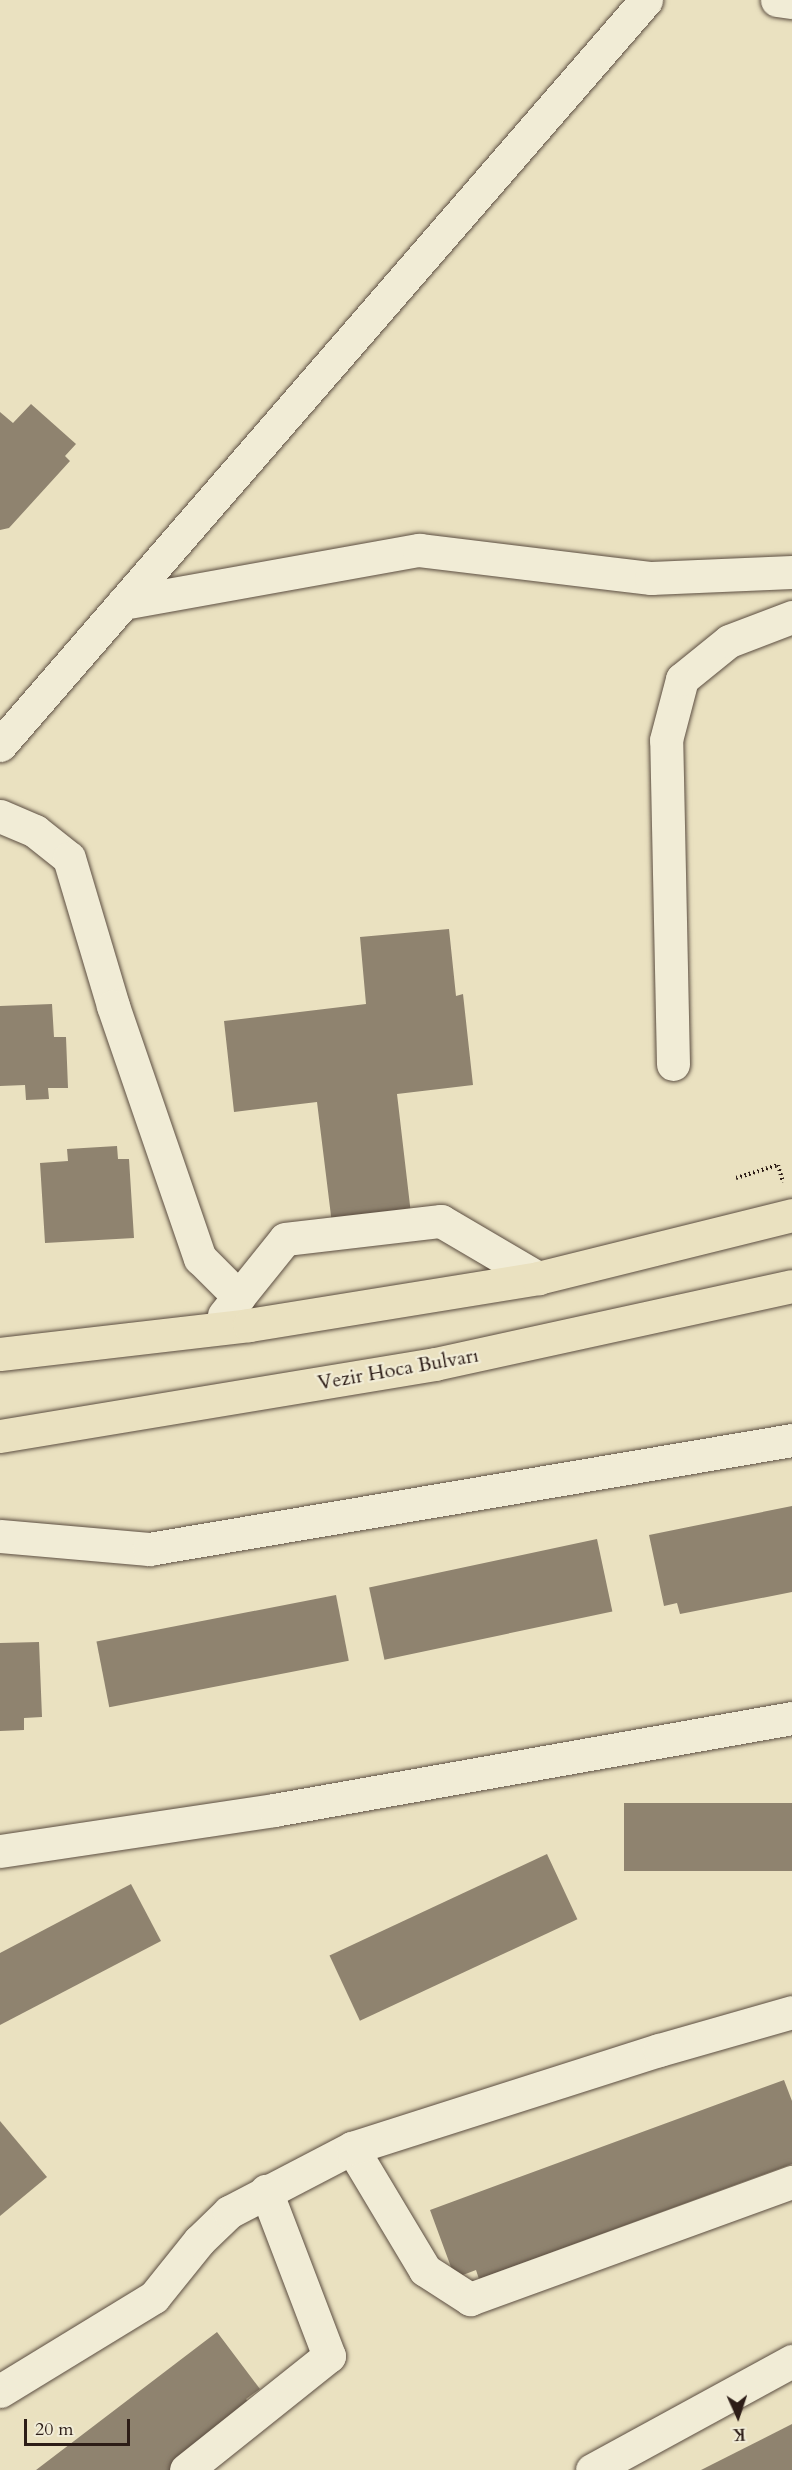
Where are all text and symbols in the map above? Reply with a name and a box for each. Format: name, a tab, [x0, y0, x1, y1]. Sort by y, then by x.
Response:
street label: Vezir Hoca Bulvarı	[316, 1343, 480, 1395]
north arrow	[708, 2386, 768, 2446]
scale bar	[27, 2407, 134, 2445]
text: 20 m	[35, 2417, 74, 2442]
text: K	[732, 2423, 746, 2445]

